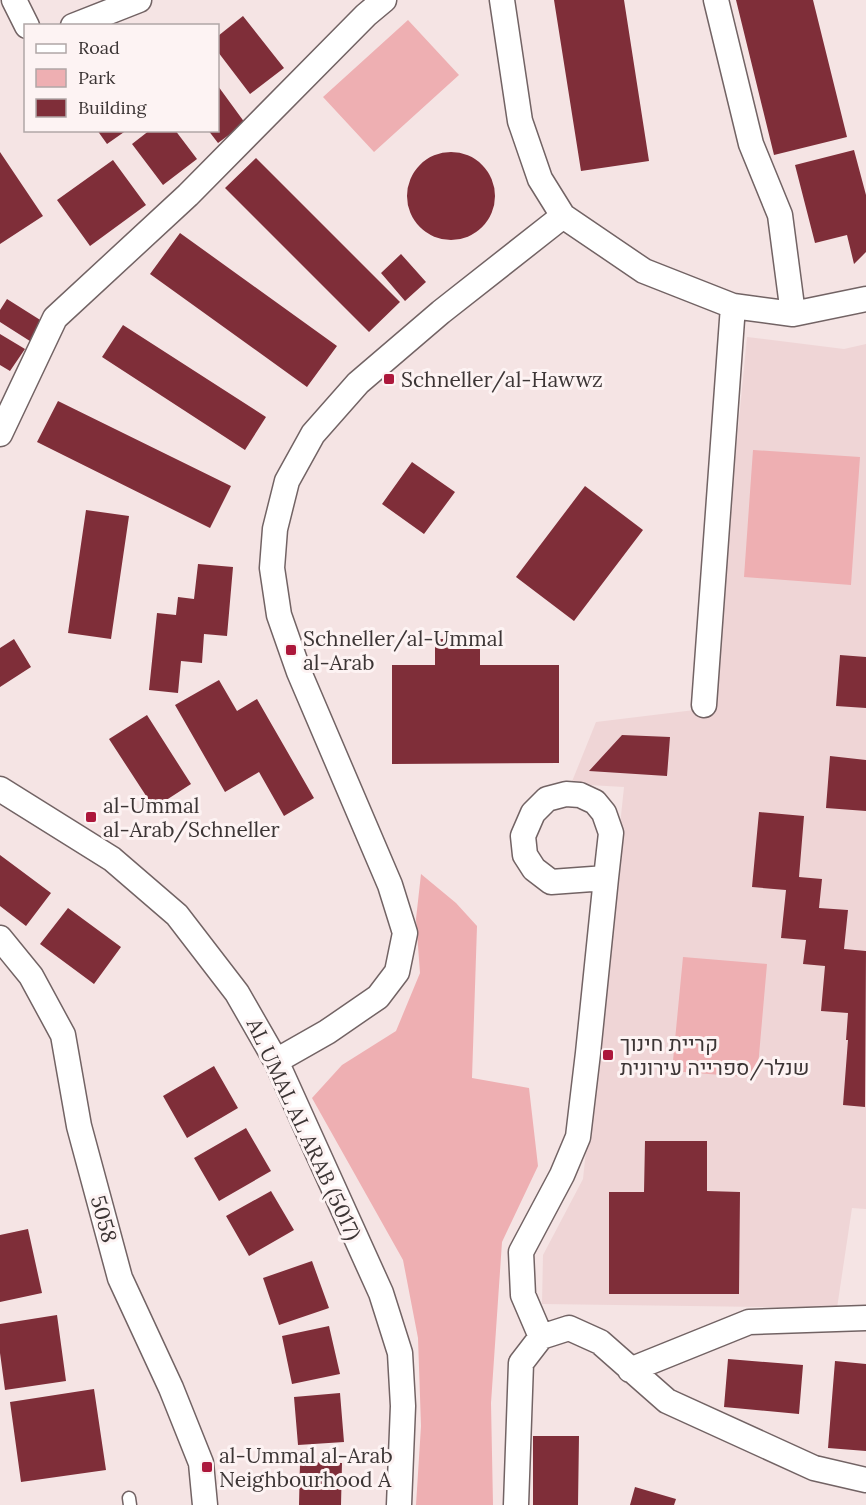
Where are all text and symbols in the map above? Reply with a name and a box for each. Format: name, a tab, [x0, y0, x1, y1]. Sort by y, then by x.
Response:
legend	[24, 24, 219, 132]
text: Road	[78, 36, 120, 59]
text: Park	[78, 66, 116, 89]
text: Building	[78, 96, 148, 119]
place label: Schneller/al-Hawwz	[401, 366, 603, 393]
marker: Schneller/al-Hawwz	[382, 372, 396, 386]
place label: Schneller/al-Ummal al-Arab	[303, 625, 503, 676]
marker: Schneller/al-Ummal al-Arab	[284, 643, 298, 657]
place label: al-Ummal al-Arab/Schneller	[103, 792, 280, 843]
marker: al-Ummal al-Arab/Schneller	[84, 810, 98, 824]
street label: AL UMAL AL ARAB (5017)	[240, 1013, 367, 1244]
place label: קריית חינוך שנלר/ספרייה עירונית	[620, 1030, 809, 1081]
marker: קריית חינוך שנלר/ספרייה עירונית	[601, 1048, 615, 1062]
street label: 5058	[85, 1192, 123, 1246]
place label: al-Ummal al-Arab Neighbourhood A	[219, 1442, 393, 1493]
marker: al-Ummal al-Arab Neighbourhood A	[200, 1460, 214, 1474]

